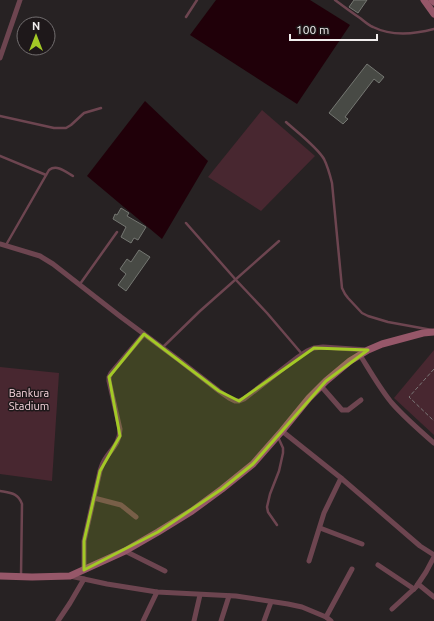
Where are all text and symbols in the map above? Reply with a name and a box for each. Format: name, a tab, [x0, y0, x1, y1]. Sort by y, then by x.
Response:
north arrow	[16, 16, 56, 56]
scale bar	[290, 16, 377, 42]
text: N	[32, 20, 40, 32]
text: 100 m	[296, 23, 329, 36]
park label: Bankura Stadium	[9, 387, 49, 412]

